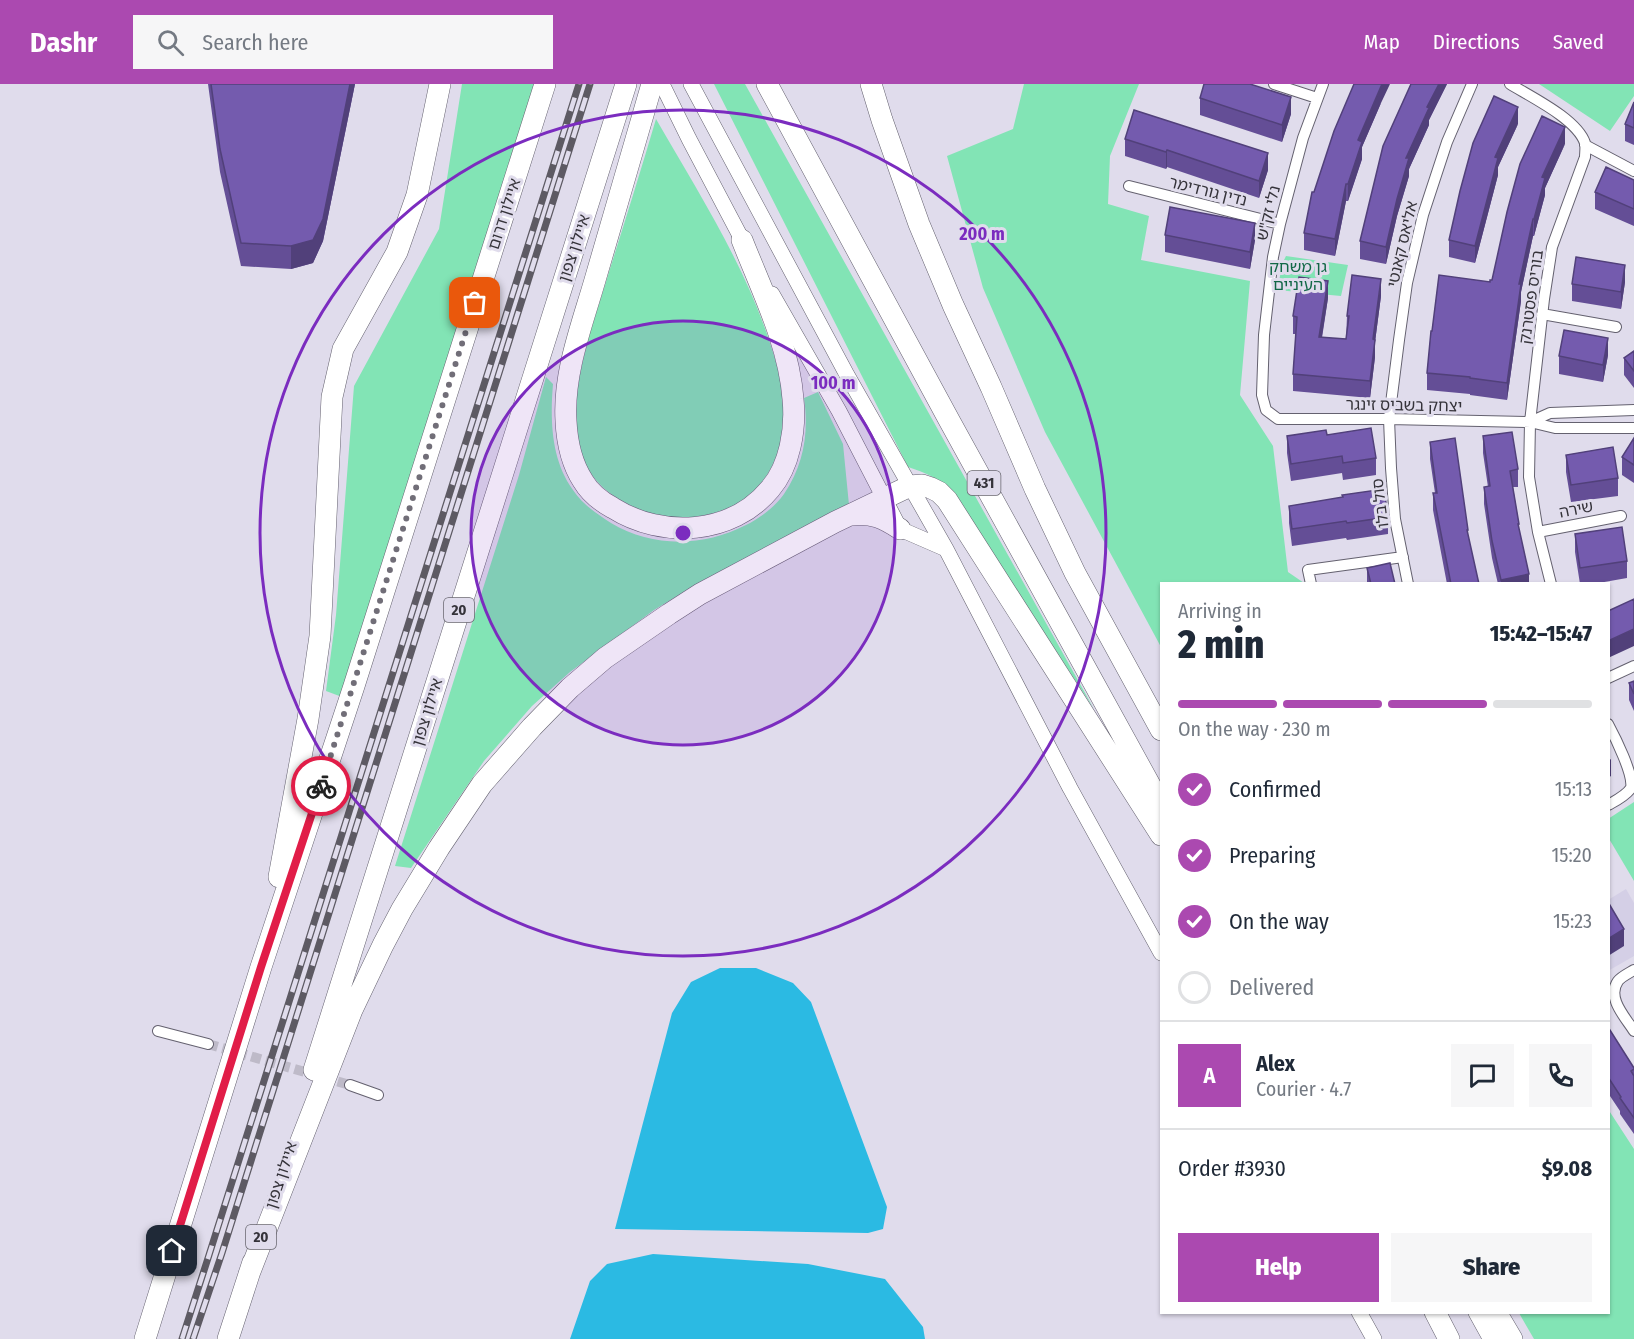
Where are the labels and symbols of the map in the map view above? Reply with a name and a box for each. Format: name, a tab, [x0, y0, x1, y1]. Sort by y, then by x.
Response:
street label: נדין גורדימר	[1167, 172, 1249, 210]
street label: איילון דרום	[484, 176, 524, 252]
street label: נלי זק"ש	[1252, 184, 1284, 242]
street label: אליאס קאנטי	[1383, 199, 1421, 289]
street label: איילון צפון	[554, 212, 594, 284]
text: 200 m	[958, 223, 1005, 245]
street label: בוריס פסטרנק	[1515, 249, 1547, 345]
park label: גן משחק העיניים	[1269, 257, 1327, 294]
pin	[449, 277, 500, 328]
text: 100 m	[811, 372, 855, 394]
street label: יצחק בשביס זינגר	[1346, 394, 1462, 416]
road number: 431	[968, 471, 1000, 495]
street label: סול בלו	[1368, 477, 1392, 529]
street label: שירה	[1557, 496, 1595, 522]
centre of rings	[673, 523, 693, 543]
road number: 20	[444, 598, 474, 622]
street label: איילון צפון	[408, 676, 446, 748]
courier	[291, 756, 351, 816]
street label: איילון צפון	[261, 1139, 301, 1211]
pin	[146, 1225, 197, 1276]
road number: 20	[246, 1225, 276, 1249]

